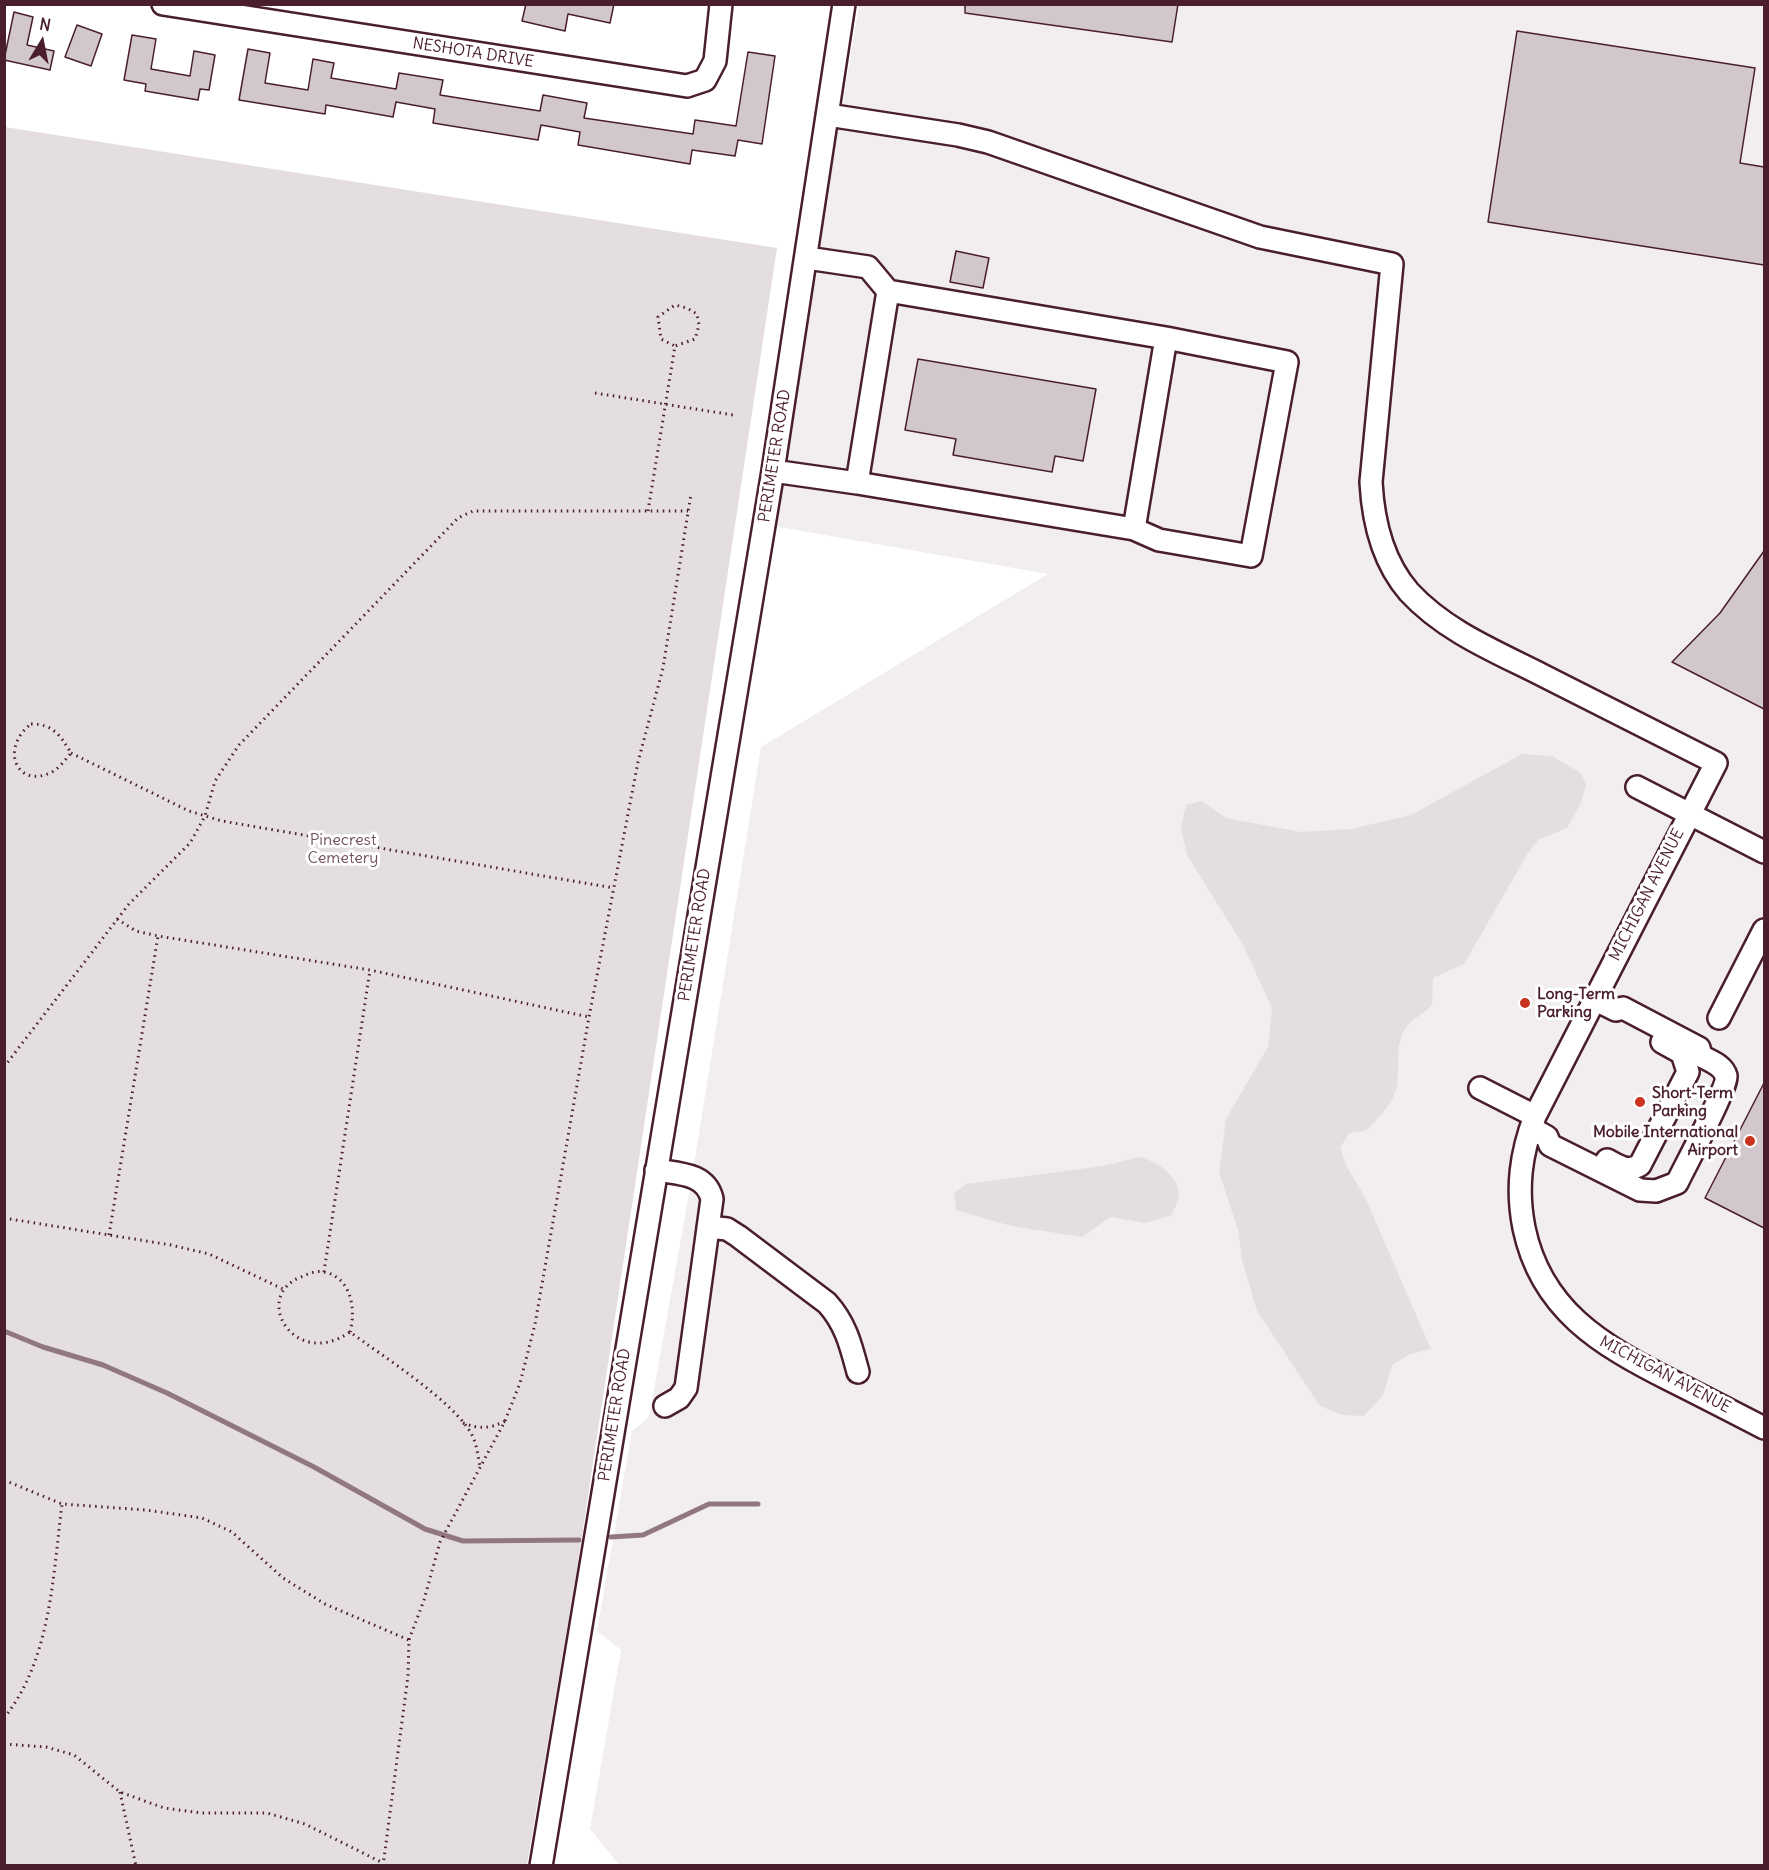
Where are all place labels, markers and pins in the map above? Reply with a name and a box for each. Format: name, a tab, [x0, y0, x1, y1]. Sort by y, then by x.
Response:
place label: Long-Term Parking	[1537, 984, 1615, 1022]
marker: Long-Term Parking	[1518, 996, 1532, 1010]
place label: Short-Term Parking	[1652, 1083, 1733, 1121]
marker: Short-Term Parking	[1633, 1095, 1647, 1109]
place label: Mobile International Airport	[1593, 1122, 1738, 1160]
marker: Mobile International Airport	[1743, 1134, 1757, 1148]

